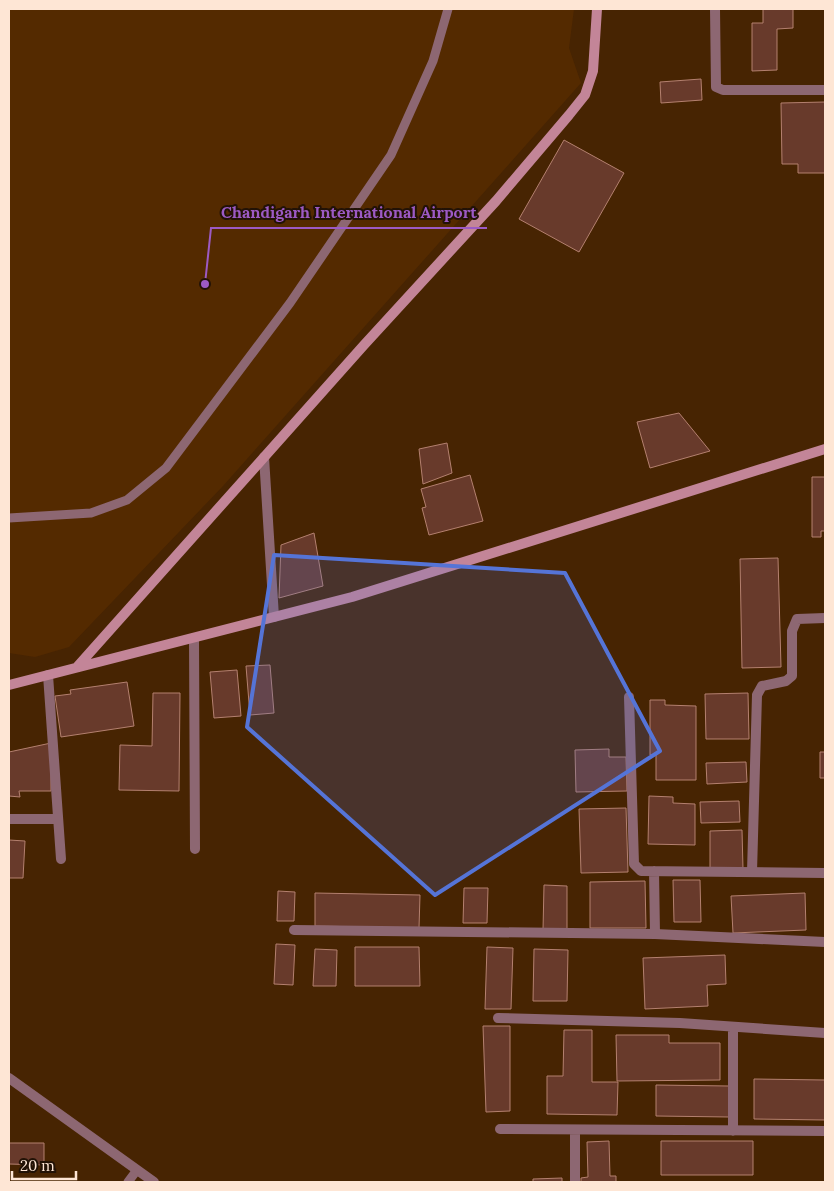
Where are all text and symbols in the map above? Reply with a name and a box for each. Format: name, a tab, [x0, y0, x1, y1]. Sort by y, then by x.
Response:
callout: Chandigarh International Airport	[211, 197, 487, 228]
text: Chandigarh International Airport	[221, 202, 477, 222]
scale bar	[12, 1148, 76, 1180]
text: 20 m	[20, 1156, 55, 1175]

